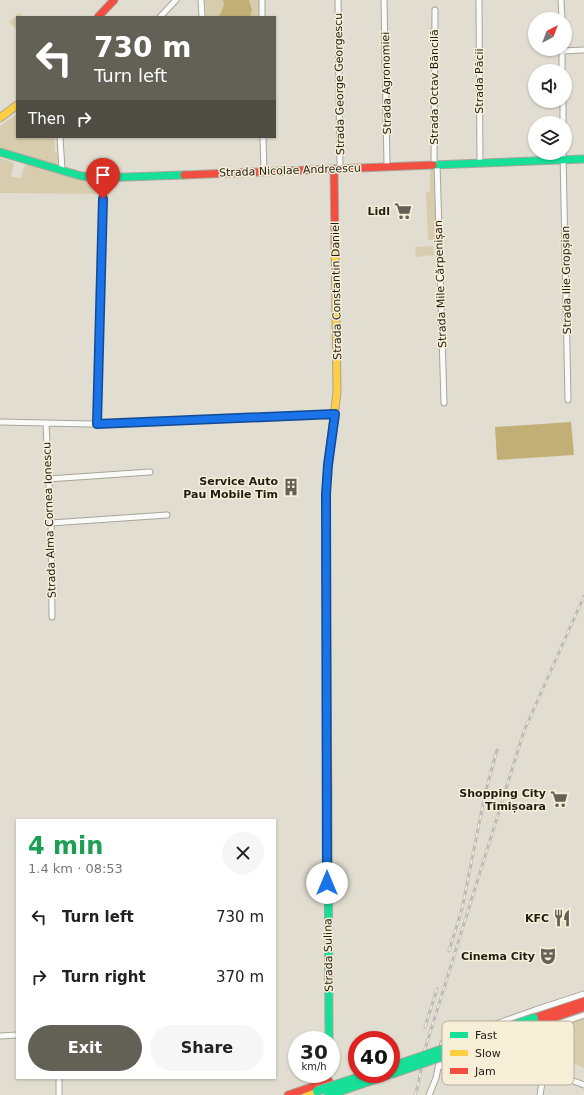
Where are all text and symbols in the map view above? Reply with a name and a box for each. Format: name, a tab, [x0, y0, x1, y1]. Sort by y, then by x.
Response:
north arrow	[528, 12, 572, 56]
map controls	[528, 12, 572, 160]
street label: Strada George Georgescu	[332, 13, 347, 155]
street label: Strada Octav Băncilă	[428, 29, 441, 145]
text: 730 m	[94, 31, 191, 64]
icon: left	[28, 32, 80, 84]
street label: Strada Agronomiei	[379, 32, 394, 134]
street label: Strada Păcii	[473, 48, 486, 114]
button: sound	[528, 64, 572, 108]
text: Turn left	[94, 65, 167, 86]
icon: right	[73, 108, 95, 130]
text: Then	[28, 110, 65, 128]
button: layers	[528, 116, 572, 160]
pin	[86, 158, 120, 199]
street label: Strada Nicolae Andreescu	[219, 162, 361, 179]
icon: arrive	[92, 164, 114, 186]
supermarket icon: Lidl	[393, 201, 413, 221]
place label: Lidl	[368, 205, 390, 218]
street label: Strada Mile Cărpenișan	[432, 220, 449, 348]
street label: Strada Constantin Daniel	[329, 222, 344, 360]
street label: Strada Ilie Gropșian	[559, 226, 574, 334]
street label: Strada Alma Cornea Ionescu	[40, 442, 59, 598]
place label: Service Auto Pau Mobile Tim	[183, 475, 278, 501]
building icon: Service Auto Pau Mobile Tim	[281, 477, 301, 497]
place label: Shopping City Timișoara	[459, 787, 546, 813]
supermarket icon: Shopping City Timișoara	[549, 789, 569, 809]
text: 4 min	[28, 832, 103, 860]
button: close	[222, 832, 264, 874]
text: 1.4 km · 08:53	[28, 861, 123, 876]
position arrow	[306, 862, 348, 904]
icon: left	[28, 906, 50, 928]
text: Turn left	[62, 908, 134, 926]
text: 730 m	[216, 908, 264, 926]
restaurant icon: KFC	[552, 908, 572, 928]
place label: KFC	[525, 912, 549, 925]
street label: Strada Sulina	[321, 918, 336, 992]
theatre icon: Cinema City	[538, 946, 558, 966]
place label: Cinema City	[461, 950, 535, 963]
icon: right	[28, 966, 50, 988]
text: Turn right	[62, 968, 146, 986]
text: 370 m	[216, 968, 264, 986]
legend	[442, 1021, 574, 1085]
button: Exit	[28, 1025, 142, 1071]
button: Share	[150, 1025, 264, 1071]
text: Fast	[475, 1029, 498, 1042]
speed limit sign: 40	[348, 1031, 400, 1083]
text: 30	[300, 1040, 328, 1064]
text: Slow	[475, 1047, 501, 1060]
text: km/h	[301, 1061, 327, 1072]
text: Jam	[474, 1065, 496, 1078]

